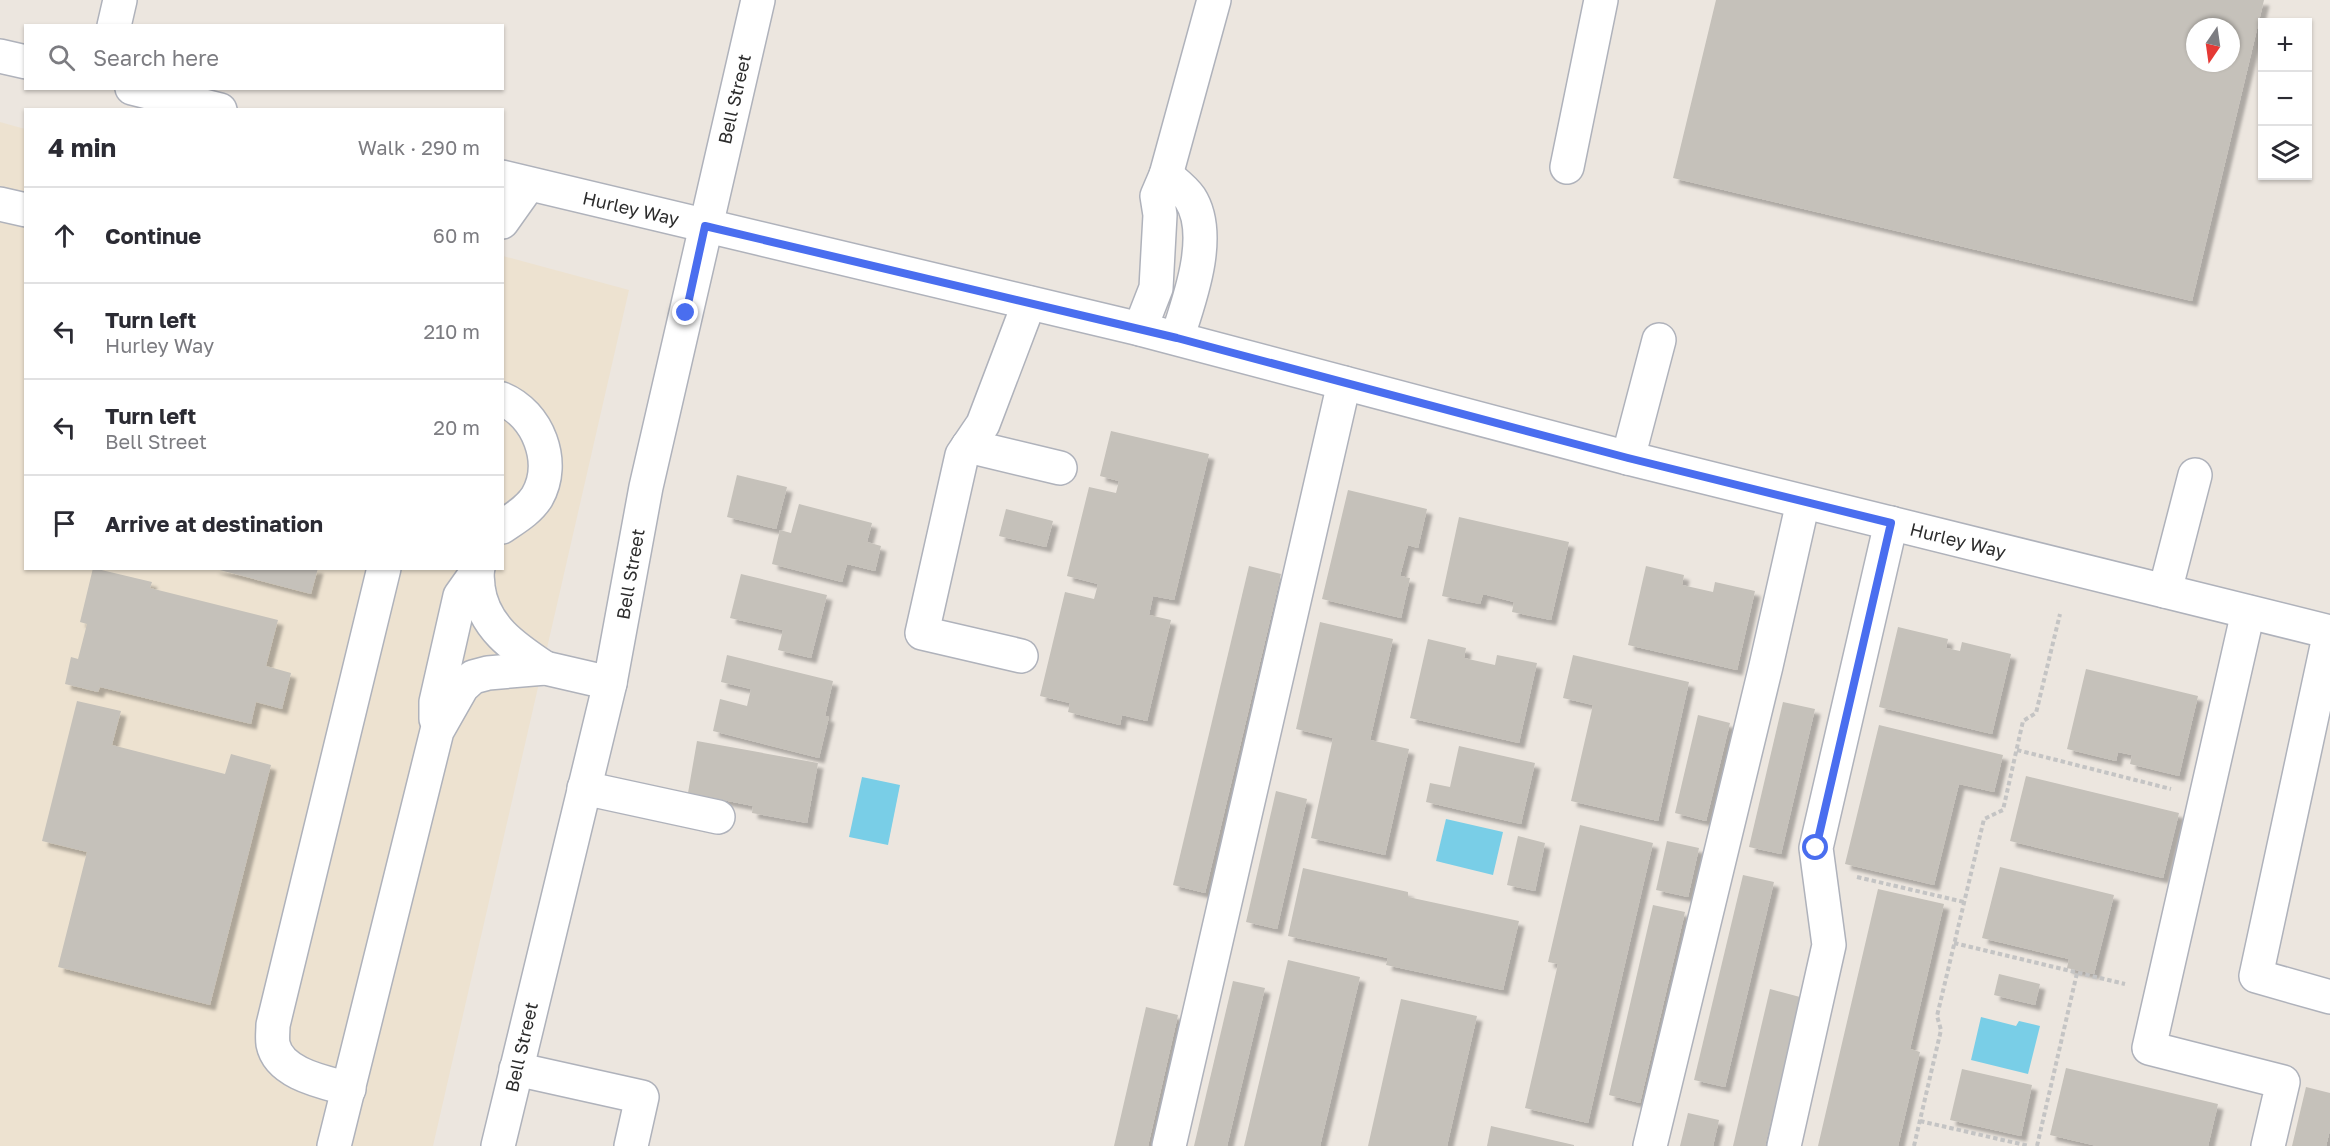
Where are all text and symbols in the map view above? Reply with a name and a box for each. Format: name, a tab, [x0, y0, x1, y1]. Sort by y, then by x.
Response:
north arrow	[2186, 18, 2240, 72]
map controls	[2258, 18, 2312, 180]
button: +	[2258, 18, 2312, 72]
search box	[24, 24, 504, 90]
icon: search	[45, 41, 78, 74]
text: Search here	[93, 44, 219, 71]
street label: Bell Street	[713, 52, 755, 146]
button: −	[2258, 72, 2312, 126]
button: layers	[2258, 126, 2312, 180]
text: 4 min	[48, 132, 116, 163]
text: Walk · 290 m	[358, 135, 480, 159]
street label: Hurley Way	[581, 186, 681, 230]
icon: ahead	[48, 219, 81, 252]
text: Continue	[105, 222, 201, 249]
text: 60 m	[433, 223, 480, 247]
route end	[672, 299, 698, 325]
text: Turn left	[105, 306, 196, 333]
icon: left	[48, 315, 81, 348]
text: 210 m	[424, 319, 480, 343]
text: Hurley Way	[105, 333, 214, 357]
text: Turn left	[105, 402, 196, 429]
icon: left	[48, 411, 81, 444]
text: 20 m	[433, 415, 480, 439]
text: Bell Street	[105, 429, 207, 453]
icon: arrive	[48, 507, 81, 540]
text: Arrive at destination	[105, 510, 323, 537]
street label: Hurley Way	[1908, 517, 2008, 563]
street label: Bell Street	[611, 527, 649, 621]
route start	[1802, 834, 1828, 860]
street label: Bell Street	[500, 1000, 542, 1094]

